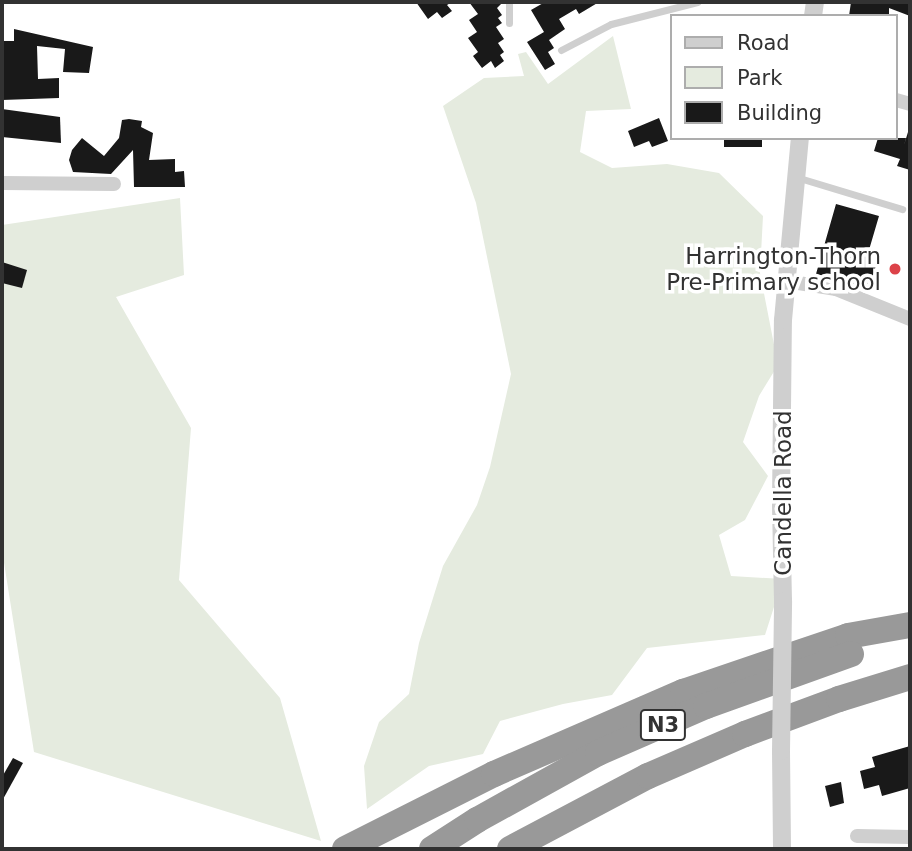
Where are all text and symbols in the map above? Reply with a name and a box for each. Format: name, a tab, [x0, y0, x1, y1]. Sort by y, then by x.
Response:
legend	[670, 14, 898, 140]
text: Road	[737, 31, 790, 55]
text: Park	[737, 66, 782, 90]
text: Building	[737, 101, 822, 125]
place label: Harrington-Thorn Pre-Primary school	[666, 242, 881, 296]
marker: Harrington-Thorn Pre-Primary school	[887, 261, 903, 277]
street label: Candella Road	[769, 410, 797, 576]
road number: N3	[638, 708, 688, 742]

